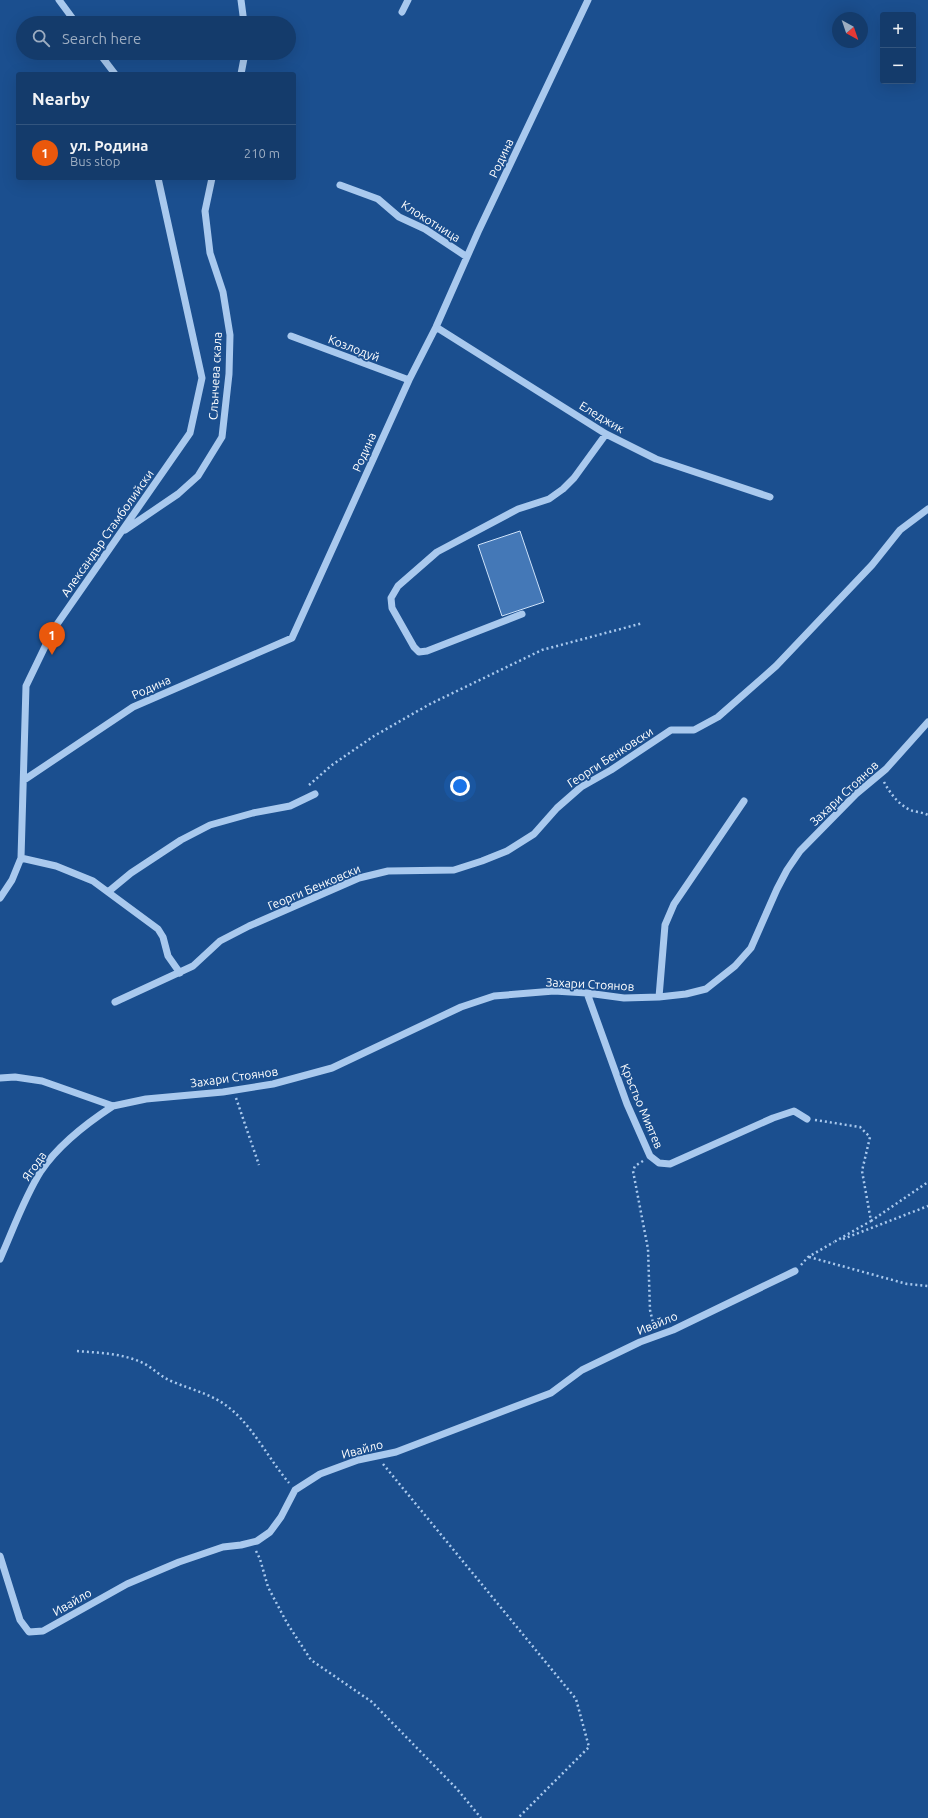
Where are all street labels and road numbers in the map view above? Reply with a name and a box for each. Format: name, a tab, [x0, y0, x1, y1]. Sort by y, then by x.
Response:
street label: Родина	[486, 136, 516, 180]
street label: Клокотница	[399, 198, 463, 244]
street label: Слънчева скала	[206, 332, 224, 420]
street label: Козлодуй	[326, 332, 382, 364]
street label: Еледжик	[577, 399, 627, 435]
street label: Родина	[350, 430, 378, 474]
street label: Александър Стамболийски	[58, 467, 156, 599]
street label: Родина	[129, 673, 173, 701]
street label: Георги Бенковски	[565, 724, 655, 790]
street label: Захари Стоянов	[807, 758, 881, 828]
street label: Георги Бенковски	[266, 862, 362, 912]
street label: Захари Стоянов	[545, 975, 635, 993]
street label: Кръстьо Миятев	[618, 1062, 666, 1150]
street label: Захари Стоянов	[189, 1064, 279, 1090]
street label: Ягода	[19, 1149, 49, 1183]
street label: Ивайло	[635, 1309, 679, 1337]
street label: Ивайло	[340, 1437, 384, 1461]
street label: Ивайло	[50, 1586, 94, 1618]

